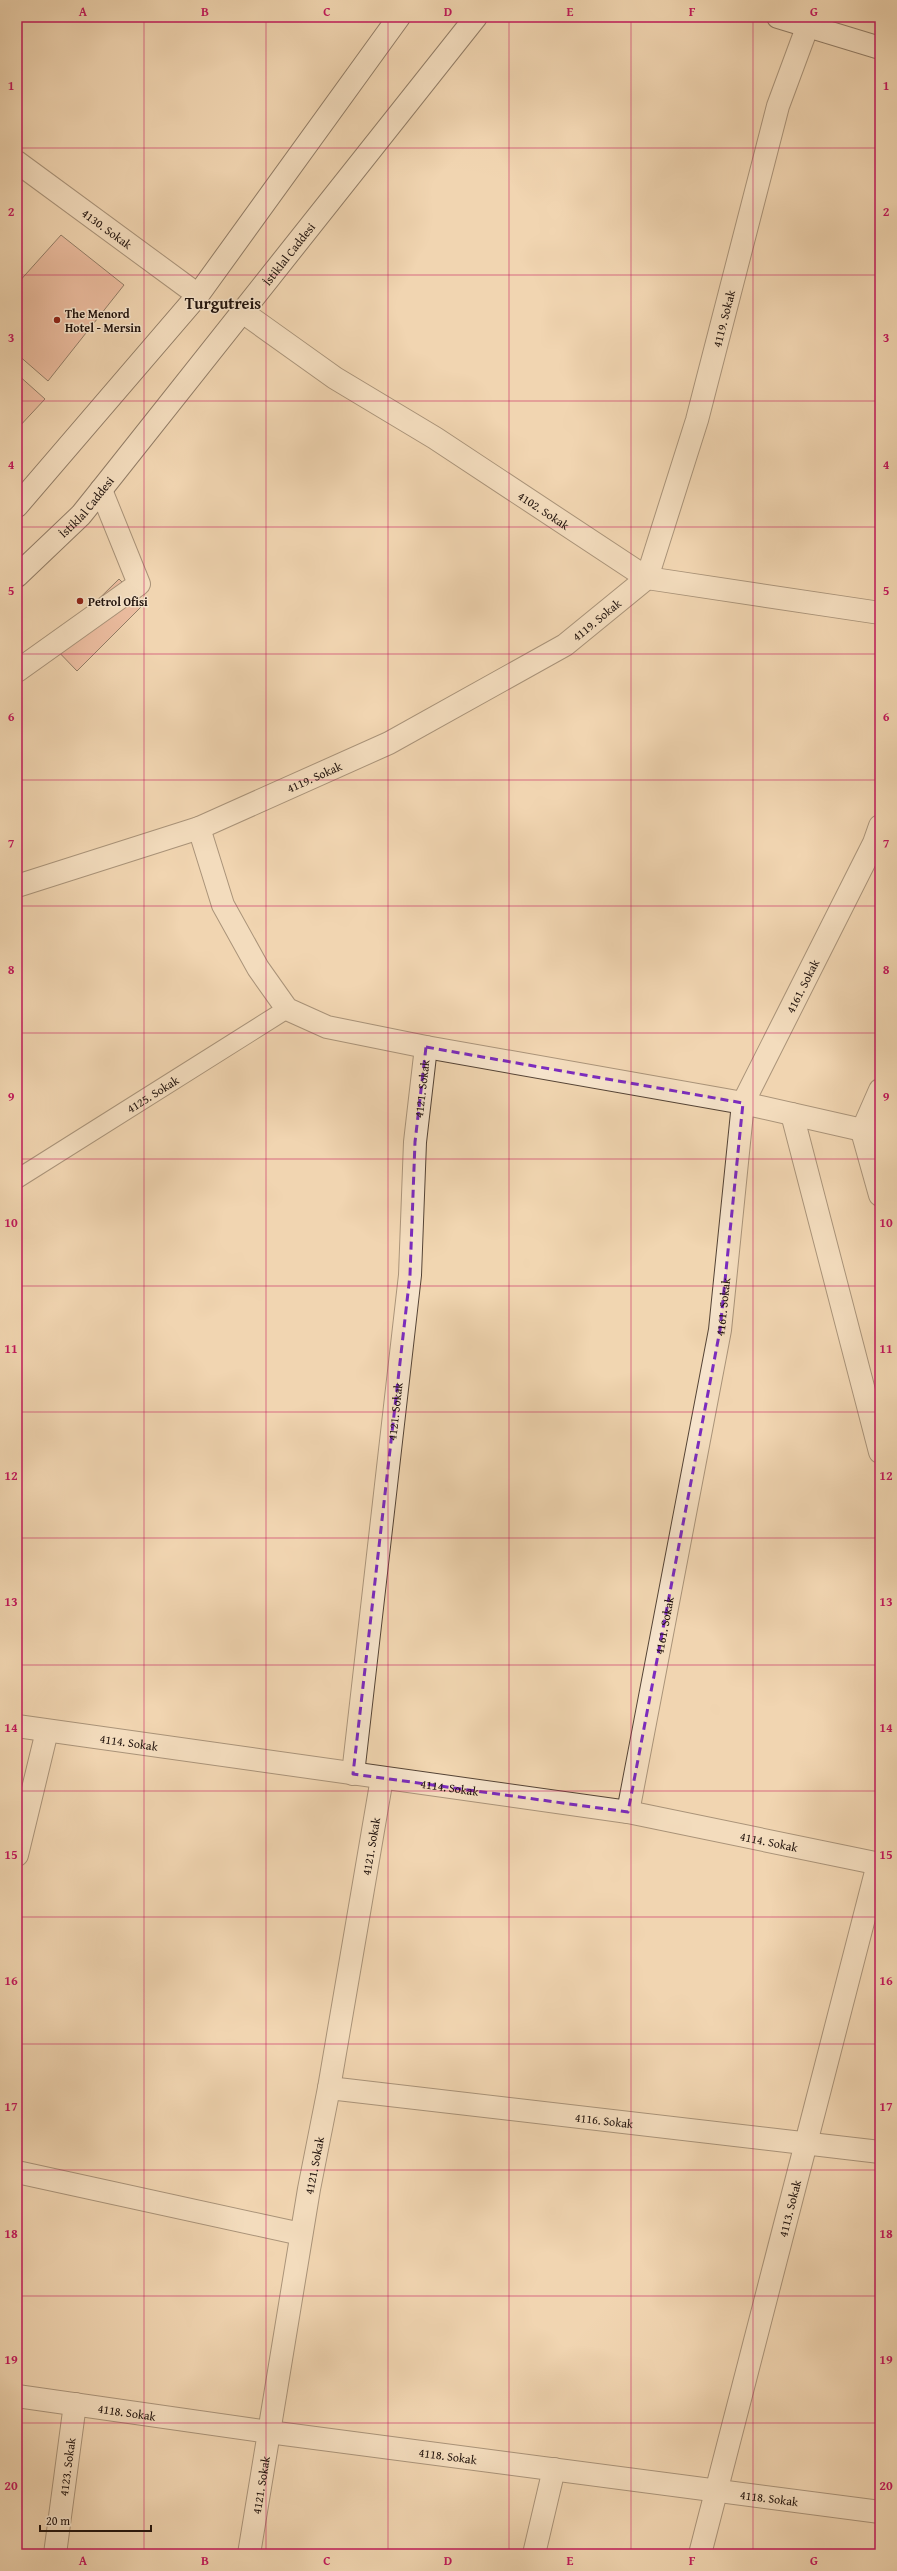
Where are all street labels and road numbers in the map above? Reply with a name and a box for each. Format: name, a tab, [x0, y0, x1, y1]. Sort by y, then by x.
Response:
street label: 4130. Sokak	[79, 204, 137, 253]
street label: İstiklal Caddesi	[258, 218, 319, 289]
street label: 4119. Sokak	[708, 287, 739, 349]
street label: İstiklal Caddesi	[55, 472, 118, 541]
street label: 4102. Sokak	[515, 487, 574, 534]
street label: 4119. Sokak	[568, 594, 625, 645]
street label: 4119. Sokak	[284, 756, 345, 796]
street label: 4161. Sokak	[781, 955, 823, 1016]
street label: 4121. Sokak	[409, 1058, 433, 1119]
street label: 4125. Sokak	[123, 1070, 182, 1117]
street label: 4161. Sokak	[711, 1276, 734, 1337]
street label: 4121. Sokak	[383, 1380, 406, 1441]
street label: 4161. Sokak	[650, 1594, 678, 1656]
street label: 4114. Sokak	[99, 1729, 160, 1754]
street label: 4114. Sokak	[420, 1774, 481, 1800]
street label: 4121. Sokak	[357, 1815, 384, 1877]
street label: 4114. Sokak	[739, 1827, 800, 1856]
street label: 4116. Sokak	[574, 2108, 635, 2132]
street label: 4121. Sokak	[300, 2134, 328, 2195]
street label: 4113. Sokak	[774, 2177, 805, 2239]
street label: 4118. Sokak	[97, 2399, 158, 2424]
street label: 4123. Sokak	[54, 2436, 79, 2497]
street label: 4118. Sokak	[418, 2443, 479, 2468]
street label: 4121. Sokak	[247, 2454, 274, 2515]
street label: 4118. Sokak	[739, 2485, 800, 2510]

